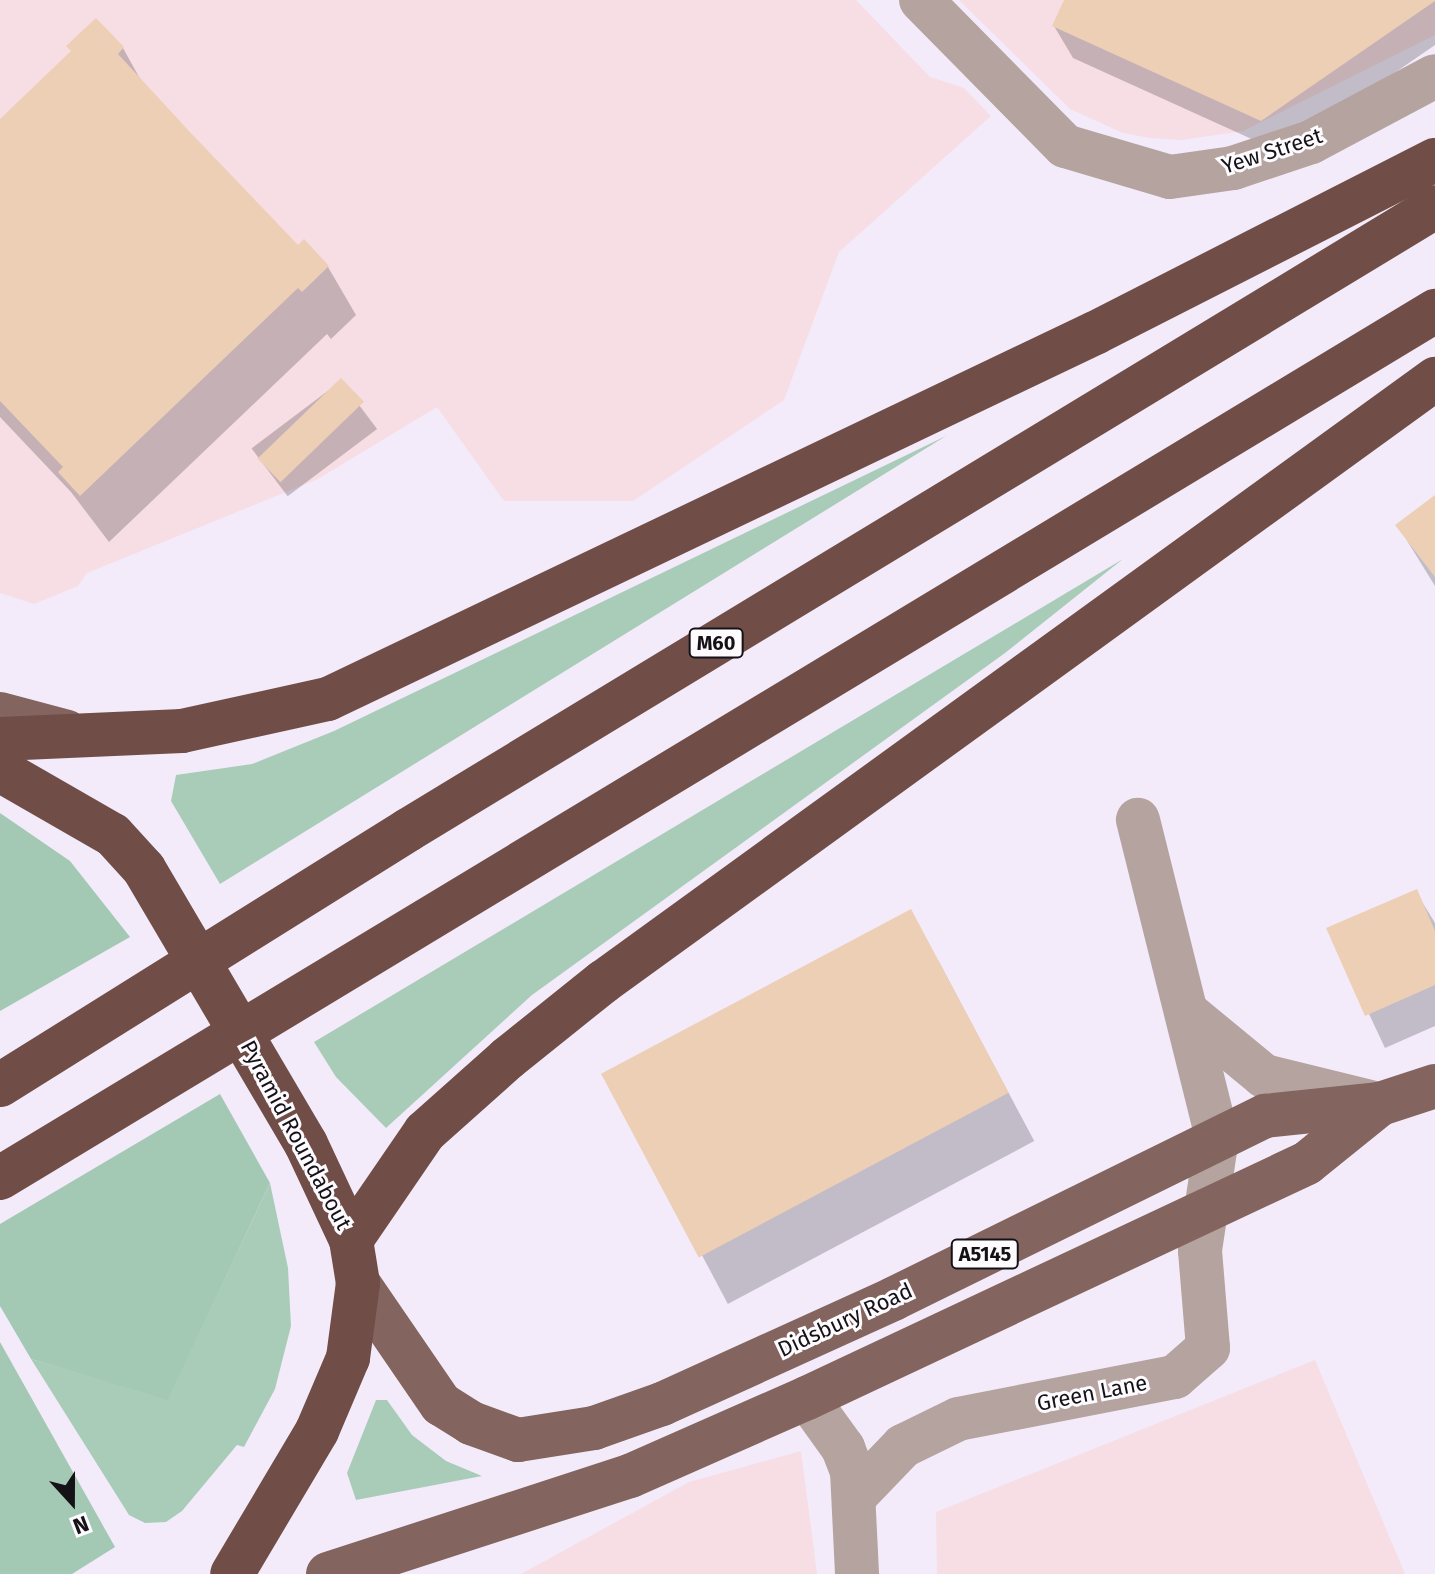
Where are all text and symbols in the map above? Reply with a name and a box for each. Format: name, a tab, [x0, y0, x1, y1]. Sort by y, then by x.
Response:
street label: Yew Street	[1218, 122, 1326, 180]
road number: M60	[688, 627, 744, 659]
street label: Pyramid Roundabout	[235, 1036, 357, 1234]
road number: A5145	[949, 1238, 1021, 1270]
street label: Didsbury Road	[773, 1277, 917, 1363]
street label: Green Lane	[1035, 1369, 1149, 1417]
north arrow	[32, 1462, 112, 1542]
text: N	[69, 1510, 92, 1540]

